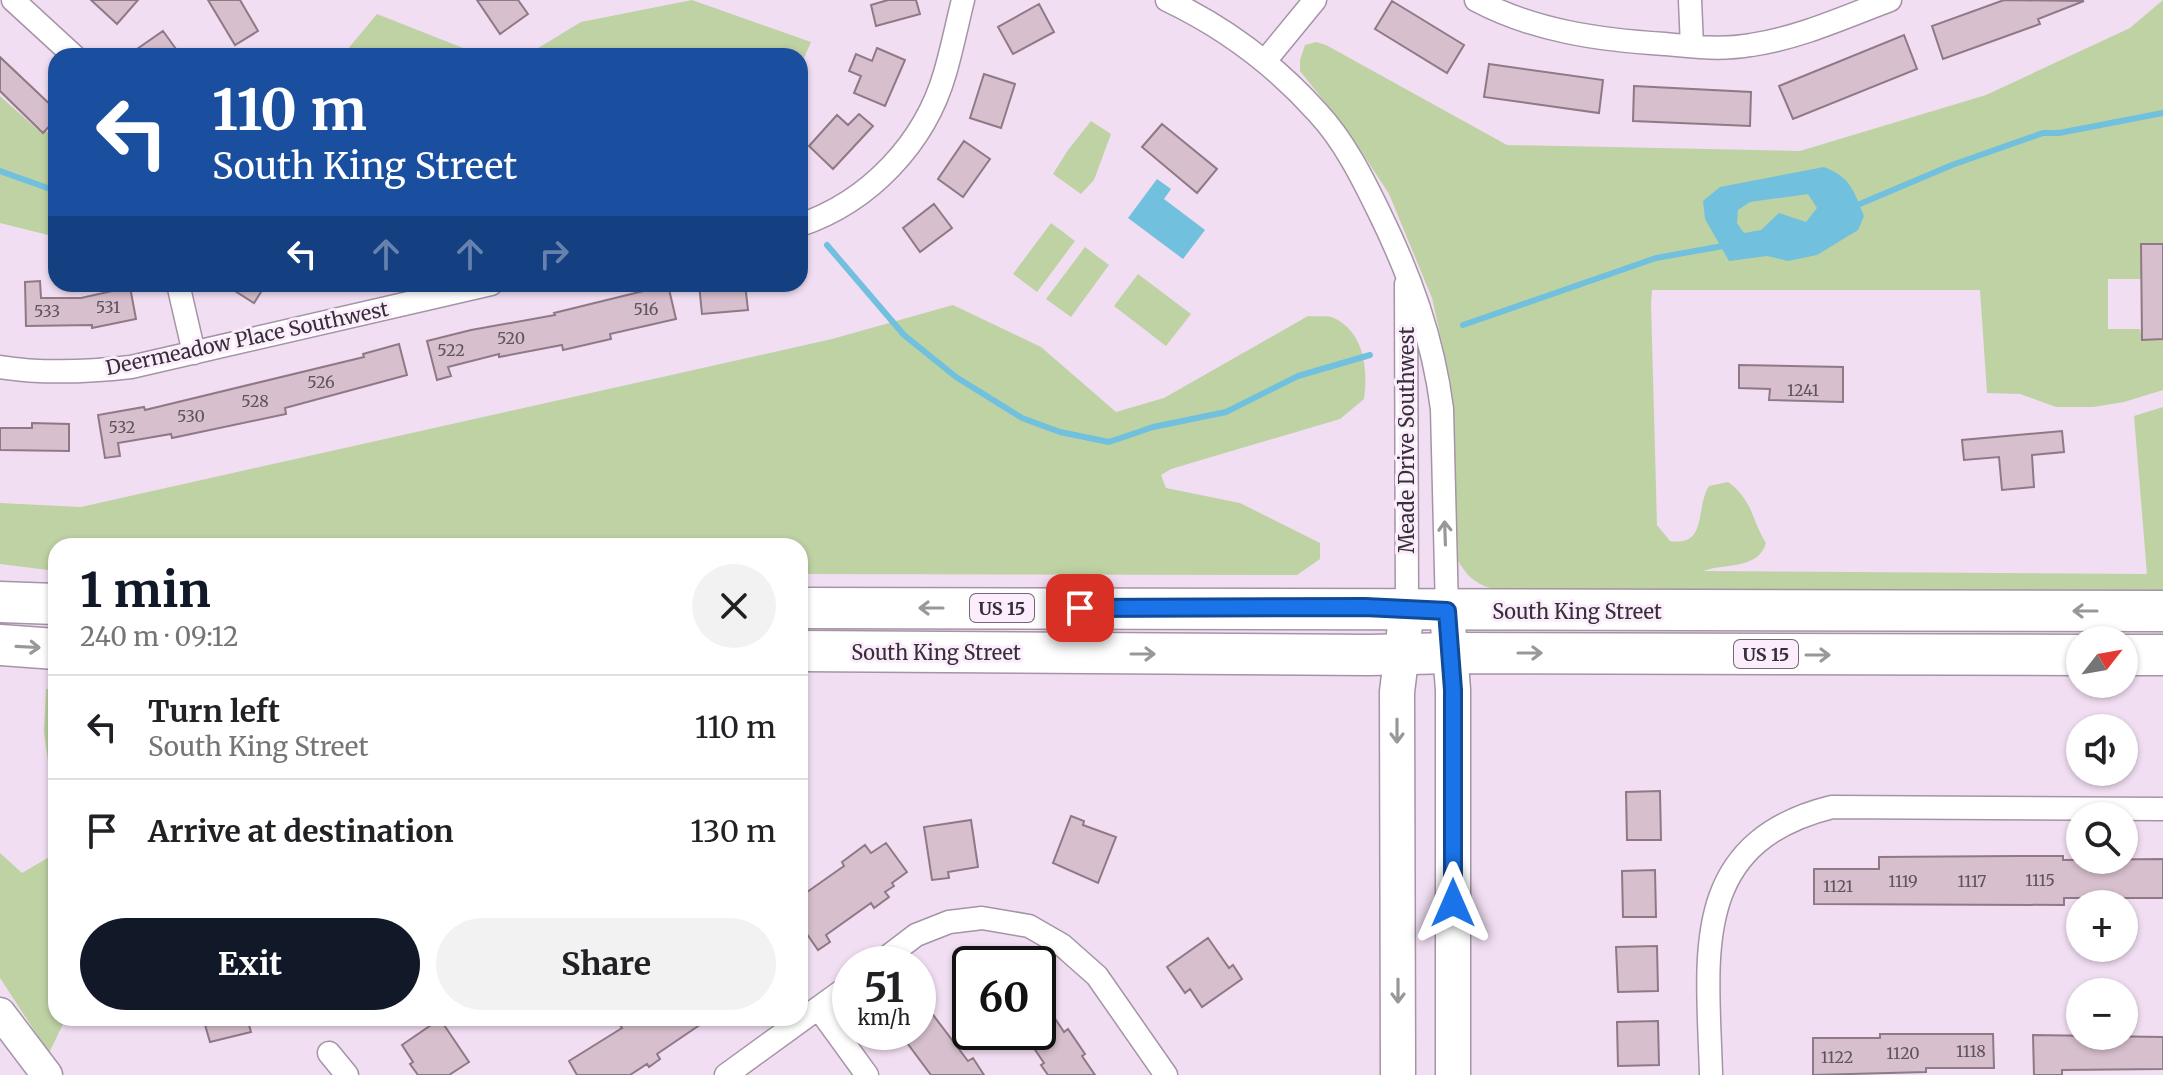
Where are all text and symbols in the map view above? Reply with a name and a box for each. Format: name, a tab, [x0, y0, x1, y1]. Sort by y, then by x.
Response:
text: 110 m	[212, 75, 367, 145]
icon: left	[80, 80, 184, 184]
text: South King Street	[212, 144, 517, 189]
icon: left	[280, 232, 324, 276]
icon: ahead	[364, 232, 408, 276]
icon: ahead	[448, 232, 492, 276]
icon: right	[532, 232, 576, 276]
street label: Deermeadow Place Southwest	[103, 296, 391, 380]
house number: 531	[96, 297, 120, 317]
house number: 516	[634, 299, 659, 319]
house number: 533	[34, 301, 60, 321]
street label: Meade Drive Southwest	[1394, 327, 1419, 553]
house number: 520	[497, 328, 525, 348]
house number: 522	[437, 340, 465, 360]
house number: 526	[307, 372, 335, 392]
house number: 1241	[1787, 380, 1819, 400]
house number: 528	[241, 391, 269, 411]
house number: 530	[177, 406, 205, 426]
house number: 532	[109, 417, 135, 437]
one-way arrow	[1437, 520, 1452, 547]
text: 1 min	[80, 560, 211, 620]
button: close	[692, 564, 776, 648]
pin	[1046, 574, 1114, 642]
icon: arrive	[1058, 586, 1102, 630]
road number: US 15	[970, 594, 1034, 622]
street label: South King Street	[1492, 599, 1662, 624]
one-way arrow	[918, 600, 945, 616]
one-way arrow	[2072, 603, 2099, 619]
text: 240 m · 09:12	[80, 620, 239, 653]
north arrow	[2066, 626, 2138, 698]
map controls	[2066, 626, 2138, 1050]
one-way arrow	[14, 640, 41, 655]
street label: South King Street	[851, 640, 1021, 665]
road number: US 15	[1734, 640, 1798, 668]
one-way arrow	[1516, 645, 1543, 661]
one-way arrow	[1129, 646, 1156, 661]
one-way arrow	[1804, 647, 1831, 663]
text: Turn left	[148, 692, 280, 730]
icon: left	[80, 705, 124, 749]
text: 110 m	[695, 708, 776, 746]
button: sound	[2066, 714, 2138, 786]
one-way arrow	[1389, 717, 1405, 744]
text: South King Street	[148, 730, 369, 763]
button: search	[2066, 802, 2138, 874]
icon: arrive	[80, 809, 124, 853]
text: Arrive at destination	[148, 812, 454, 850]
text: 130 m	[690, 812, 776, 850]
position arrow	[1411, 861, 1495, 945]
house number: 1115	[2025, 870, 2055, 890]
house number: 1119	[1888, 871, 1918, 891]
house number: 1117	[1958, 871, 1986, 891]
house number: 1121	[1823, 876, 1853, 896]
button: +	[2066, 890, 2138, 962]
button: Exit	[80, 918, 420, 1010]
button: Share	[436, 918, 776, 1010]
speed limit sign: 60	[952, 946, 1056, 1050]
text: 51	[864, 963, 904, 1013]
one-way arrow	[1390, 977, 1406, 1004]
button: −	[2066, 978, 2138, 1050]
text: km/h	[858, 1005, 910, 1030]
house number: 1118	[1956, 1041, 1986, 1061]
house number: 1120	[1886, 1043, 1920, 1063]
house number: 1122	[1821, 1047, 1853, 1067]

